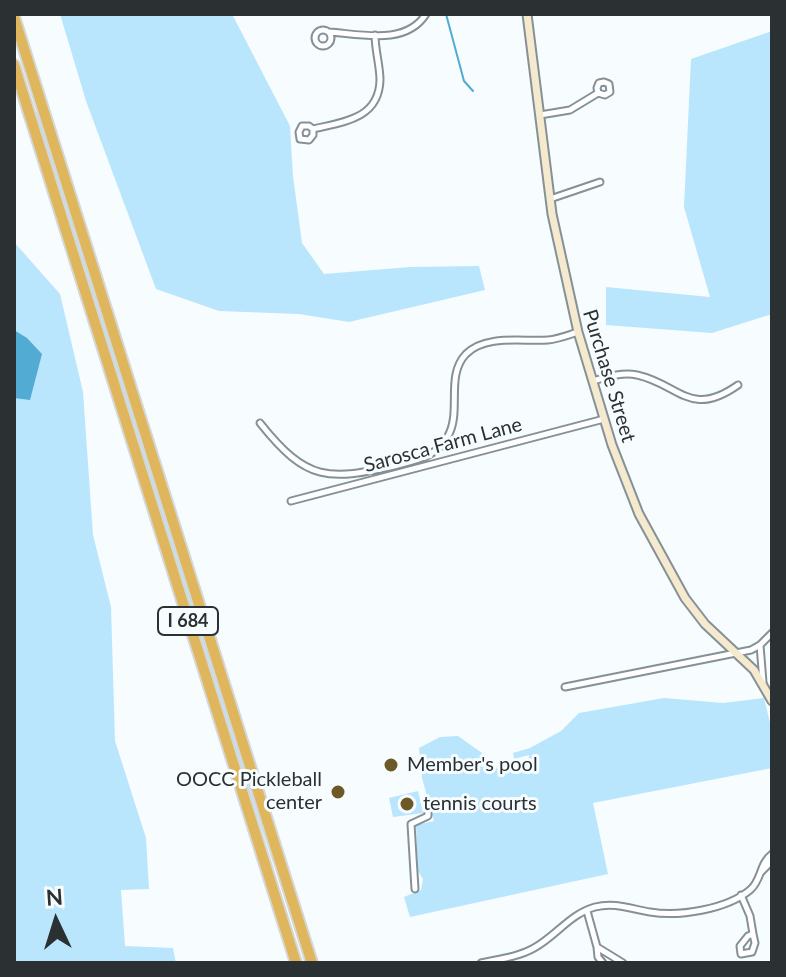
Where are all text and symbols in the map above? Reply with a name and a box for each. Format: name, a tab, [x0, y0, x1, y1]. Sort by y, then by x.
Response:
street label: Purchase Street	[577, 307, 641, 445]
street label: Sarosca Farm Lane	[361, 412, 525, 478]
road number: I 684	[158, 607, 218, 635]
place label: Member's pool	[407, 753, 538, 777]
marker: Member's pool	[382, 756, 400, 774]
place label: OOCC Pickleball center	[176, 768, 322, 815]
marker: OOCC Pickleball center	[329, 783, 347, 801]
place label: tennis courts	[423, 792, 537, 816]
marker: tennis courts	[398, 795, 416, 813]
north arrow	[16, 881, 96, 961]
text: N	[45, 883, 64, 911]

